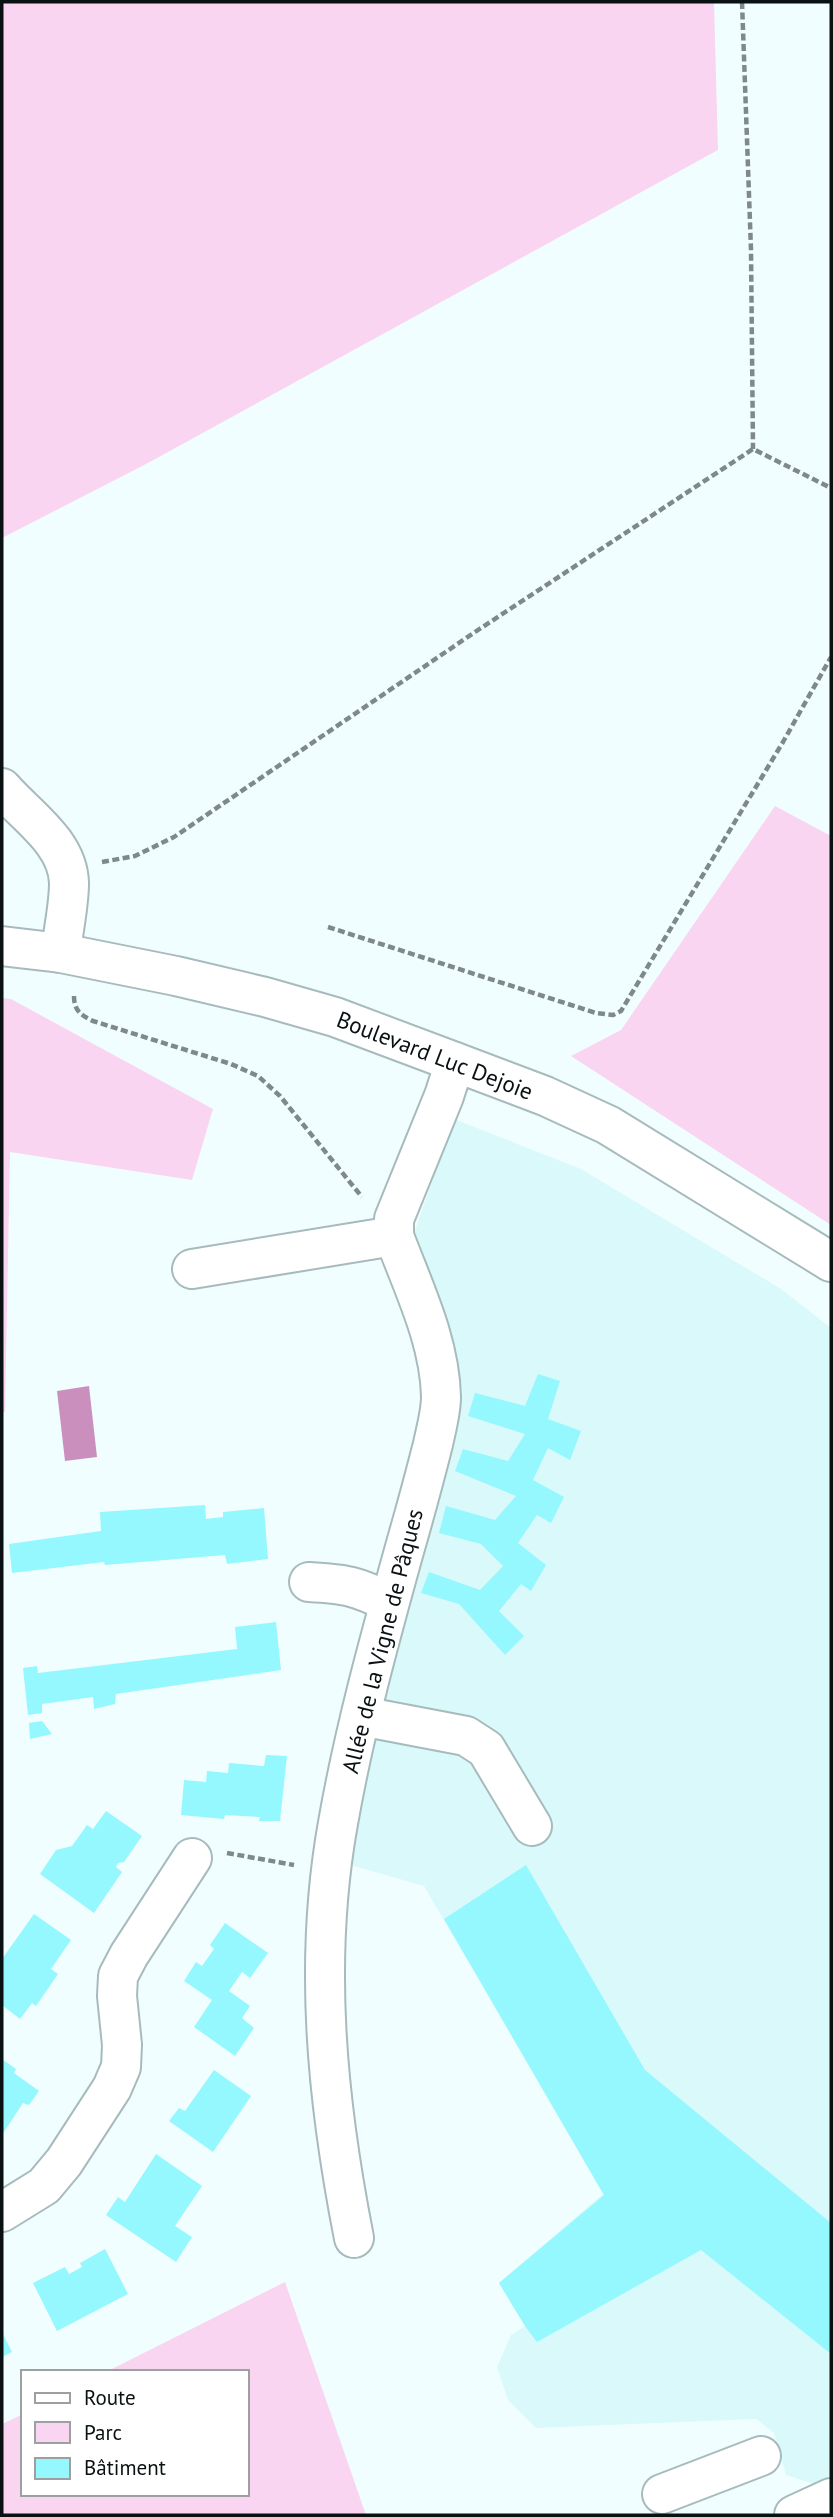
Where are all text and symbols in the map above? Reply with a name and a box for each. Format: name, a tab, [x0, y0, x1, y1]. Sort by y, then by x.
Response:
street label: Boulevard Luc Dejoie	[333, 1004, 537, 1106]
street label: Allée de la Vigne de Pâques	[335, 1506, 429, 1776]
legend	[21, 2370, 248, 2496]
text: Route	[84, 2384, 136, 2411]
text: Parc	[84, 2419, 122, 2446]
text: Bâtiment	[84, 2454, 166, 2481]

